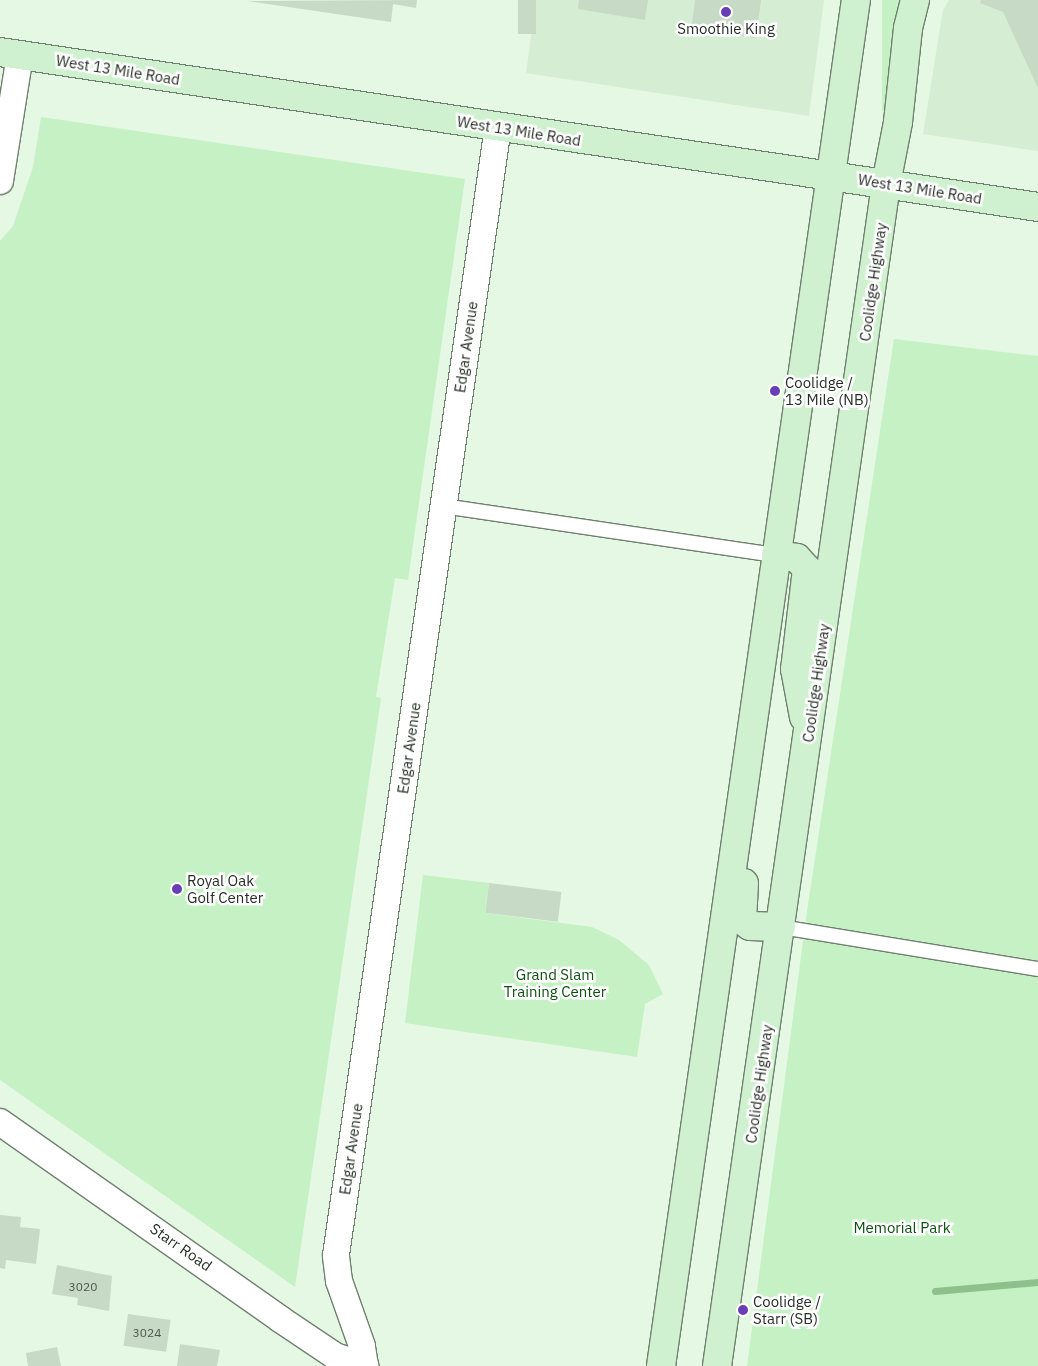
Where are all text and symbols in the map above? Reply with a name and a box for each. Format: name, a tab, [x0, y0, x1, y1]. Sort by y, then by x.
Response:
marker: Smoothie King	[720, 6, 732, 18]
place label: Smoothie King	[677, 20, 775, 38]
street label: West 13 Mile Road	[55, 51, 181, 89]
street label: West 13 Mile Road	[456, 112, 582, 150]
street label: West 13 Mile Road	[857, 170, 983, 208]
street label: Coolidge Highway	[856, 221, 890, 343]
street label: Edgar Avenue	[451, 300, 481, 394]
place label: Coolidge / 13 Mile (NB)	[785, 373, 869, 408]
marker: Coolidge / 13 Mile (NB)	[769, 385, 781, 397]
street label: Coolidge Highway	[799, 622, 833, 744]
street label: Edgar Avenue	[394, 701, 424, 795]
place label: Royal Oak Golf Center	[187, 871, 263, 906]
marker: Royal Oak Golf Center	[171, 883, 183, 895]
park label: Grand Slam Training Center	[504, 965, 606, 1000]
street label: Coolidge Highway	[742, 1023, 776, 1145]
street label: Edgar Avenue	[336, 1102, 366, 1196]
street label: Starr Road	[147, 1219, 215, 1275]
park label: Memorial Park	[853, 1219, 951, 1237]
house number: 3020	[69, 1280, 97, 1294]
place label: Coolidge / Starr (SB)	[753, 1292, 821, 1327]
marker: Coolidge / Starr (SB)	[737, 1304, 749, 1316]
house number: 3024	[133, 1326, 161, 1340]

